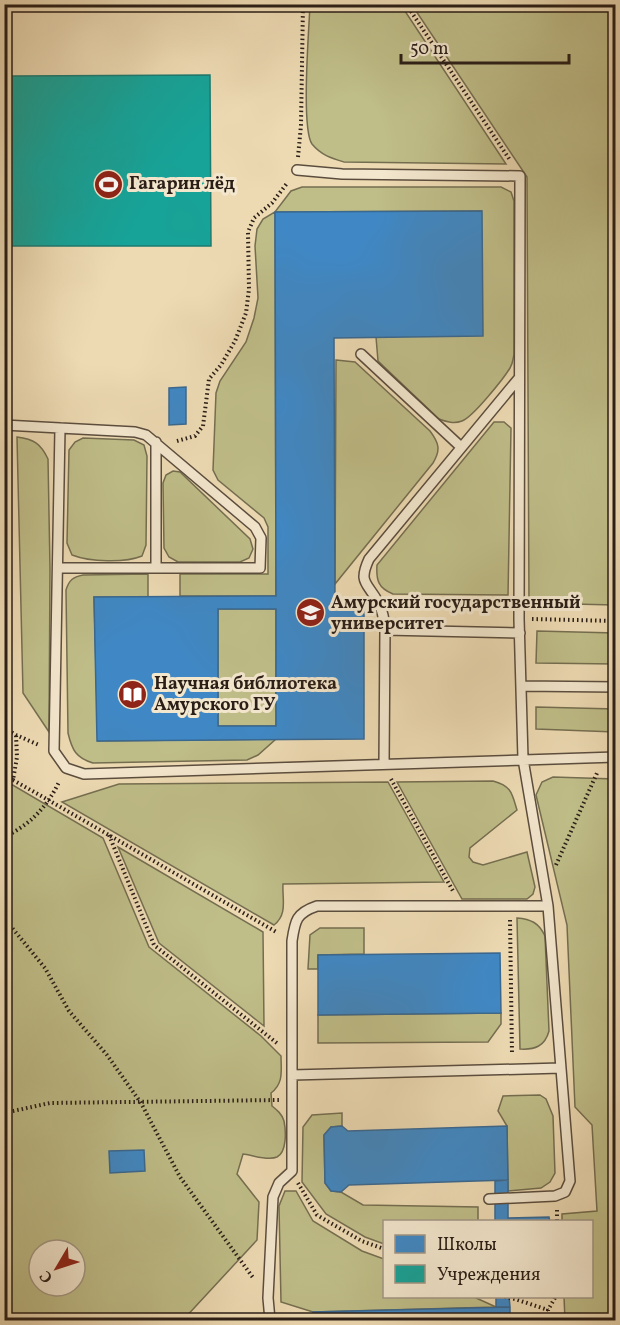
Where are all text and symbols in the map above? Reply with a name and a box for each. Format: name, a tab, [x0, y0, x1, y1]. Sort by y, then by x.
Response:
scale bar	[401, 27, 569, 65]
text: 50 m	[410, 37, 449, 62]
sports icon: Гагарин лёд	[92, 168, 124, 200]
place label: Гагарин лёд	[129, 172, 235, 197]
place label: Амурский государственный университет	[331, 591, 581, 637]
school or university icon: Амурский государственный университет	[294, 597, 326, 629]
place label: Научная библиотека Амурского ГУ	[154, 672, 337, 718]
library icon: Научная библиотека Амурского ГУ	[117, 678, 149, 710]
legend	[383, 1220, 593, 1298]
text: Школы	[437, 1233, 497, 1258]
north arrow	[27, 1238, 87, 1298]
text: Учреждения	[437, 1263, 540, 1288]
text: С	[35, 1265, 59, 1287]

